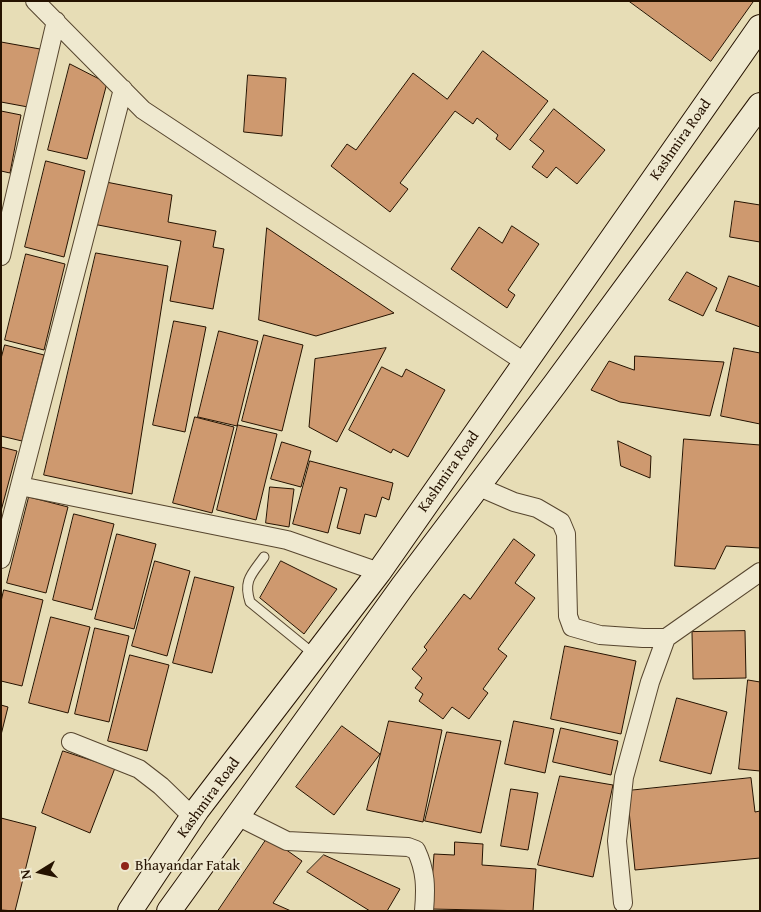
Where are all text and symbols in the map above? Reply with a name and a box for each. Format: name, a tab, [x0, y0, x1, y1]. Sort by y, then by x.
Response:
street label: Kashmira Road	[646, 96, 716, 184]
street label: Kashmira Road	[414, 428, 484, 516]
street label: Kashmira Road	[174, 754, 244, 842]
north arrow	[15, 847, 65, 897]
place label: Bhayandar Fatak	[135, 857, 240, 875]
marker: Bhayandar Fatak	[119, 860, 131, 872]
text: N	[15, 868, 36, 881]

